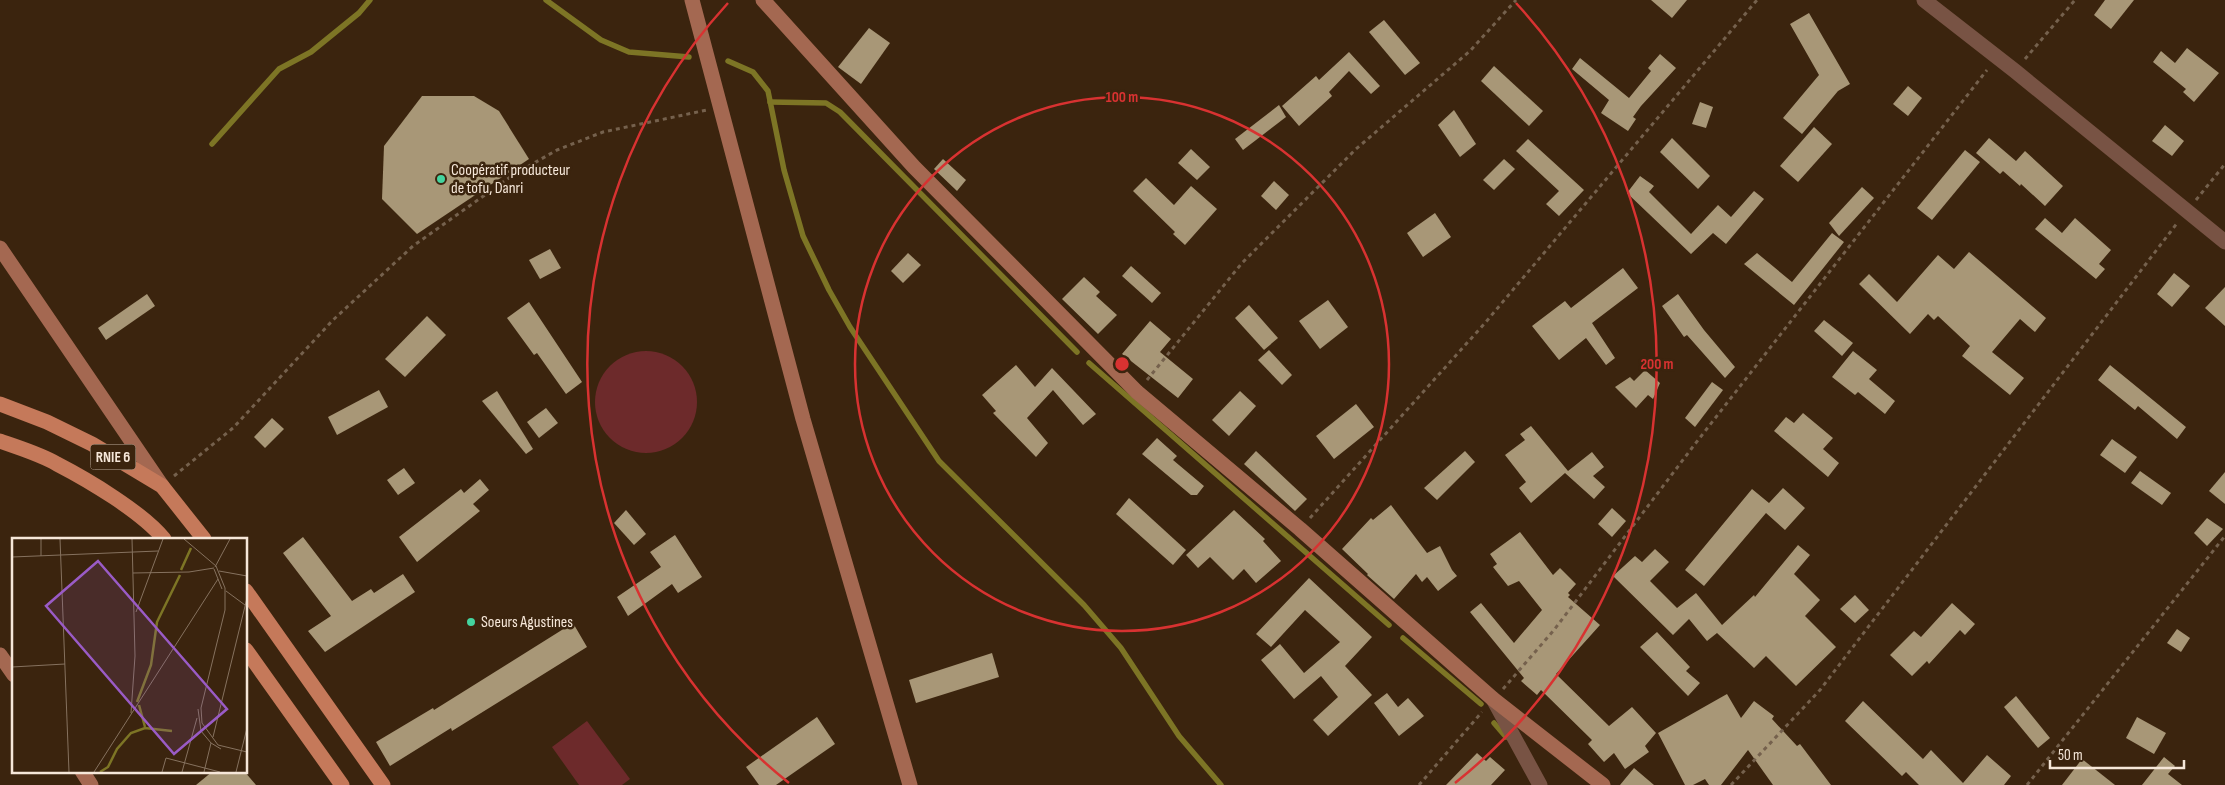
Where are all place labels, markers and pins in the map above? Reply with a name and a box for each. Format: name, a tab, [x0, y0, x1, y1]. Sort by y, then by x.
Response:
place label: Coopératif producteur de tofu, Danri	[451, 161, 571, 198]
marker: Coopératif producteur de tofu, Danri	[435, 173, 447, 185]
centre of rings	[1113, 355, 1131, 373]
place label: Soeurs Agustines	[481, 613, 573, 632]
marker: Soeurs Agustines	[465, 616, 477, 628]

